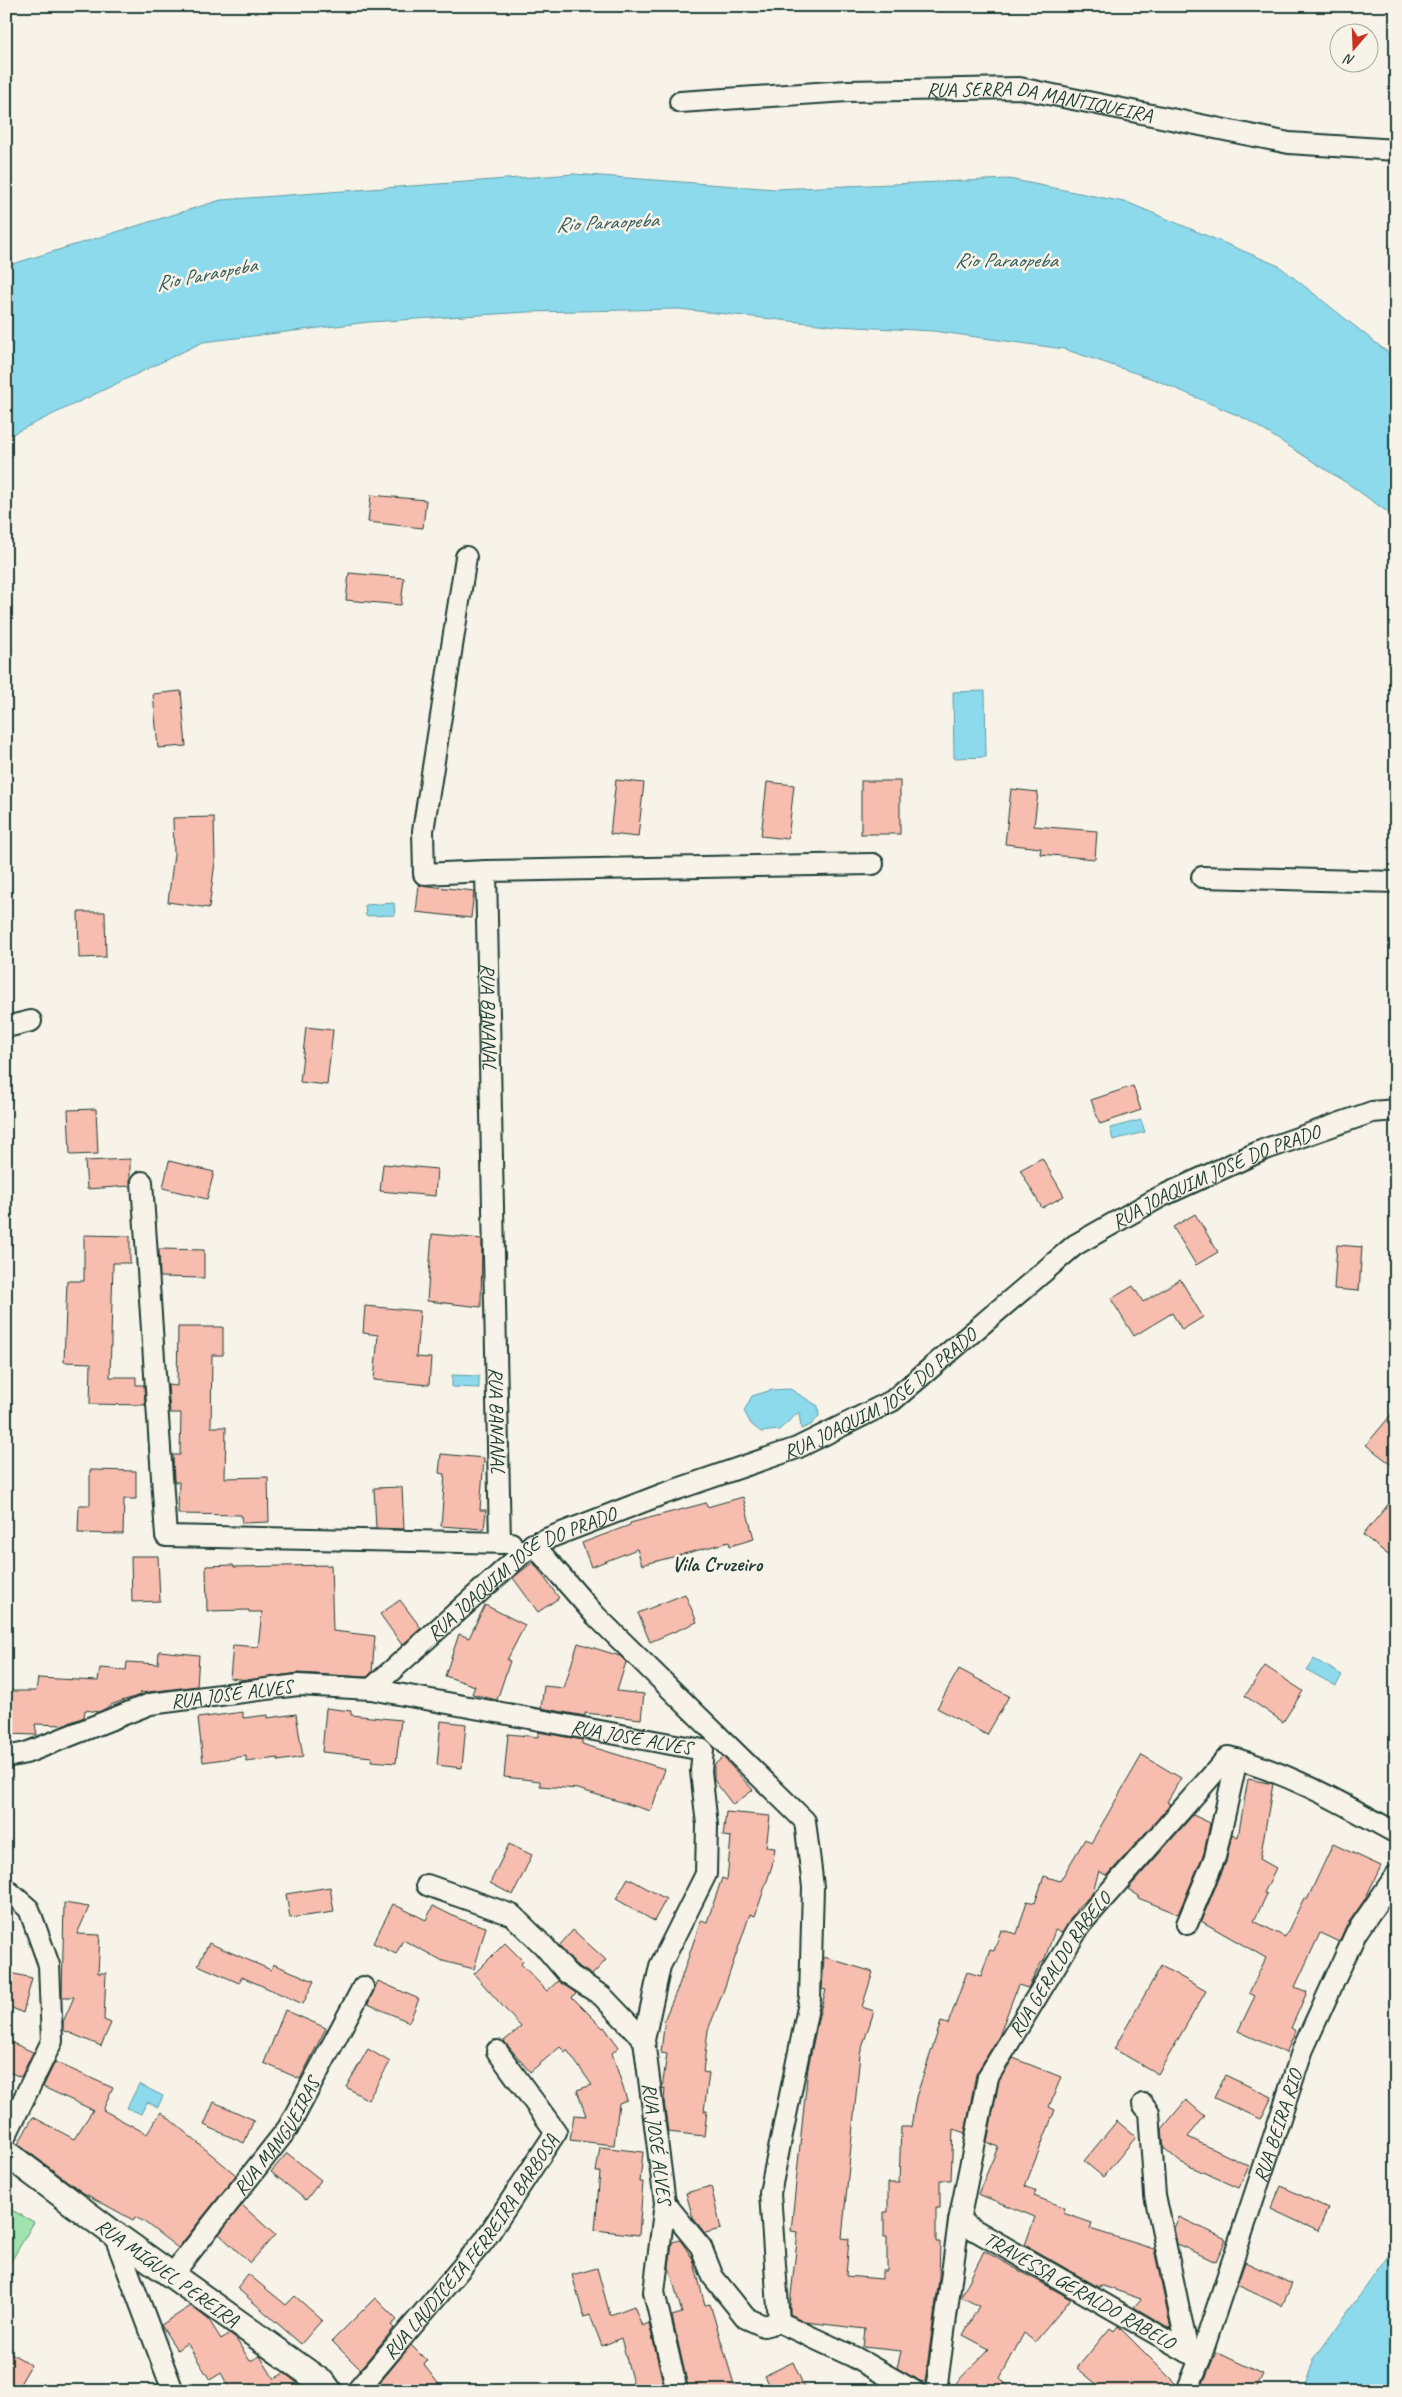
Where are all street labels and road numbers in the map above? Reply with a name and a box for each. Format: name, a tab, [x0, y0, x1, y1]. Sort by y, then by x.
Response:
street label: RUA SERRA DA MANTIQUEIRA	[926, 76, 1155, 128]
street label: RUA BANANAL	[475, 963, 502, 1070]
street label: RUA JOAQUIM JOSÉ DO PRADO	[1107, 1118, 1325, 1235]
street label: RUA JOAQUIM JOSÉ DO PRADO	[780, 1321, 983, 1465]
street label: RUA BANANAL	[483, 1367, 511, 1474]
street label: RUA JOAQUIM JOSÉ DO PRADO	[422, 1501, 621, 1646]
street label: RUA JOSÉ ALVES	[169, 1673, 297, 1714]
street label: RUA JOSÉ ALVES	[569, 1714, 697, 1761]
street label: RUA GERALDO RABELO	[1003, 1885, 1118, 2042]
street label: RUA BEIRA RIO	[1248, 2065, 1309, 2185]
street label: RUA MANGUEIRAS	[228, 2070, 327, 2200]
street label: RUA JOSÉ ALVES	[637, 2081, 677, 2209]
street label: RUA LAUDICÉIA FERREIRA BARBOSA	[378, 2129, 565, 2364]
street label: RUA MIGUEL PEREIRA	[91, 2213, 245, 2333]
street label: TRAVESSA GERALDO RABELO	[979, 2226, 1181, 2356]

